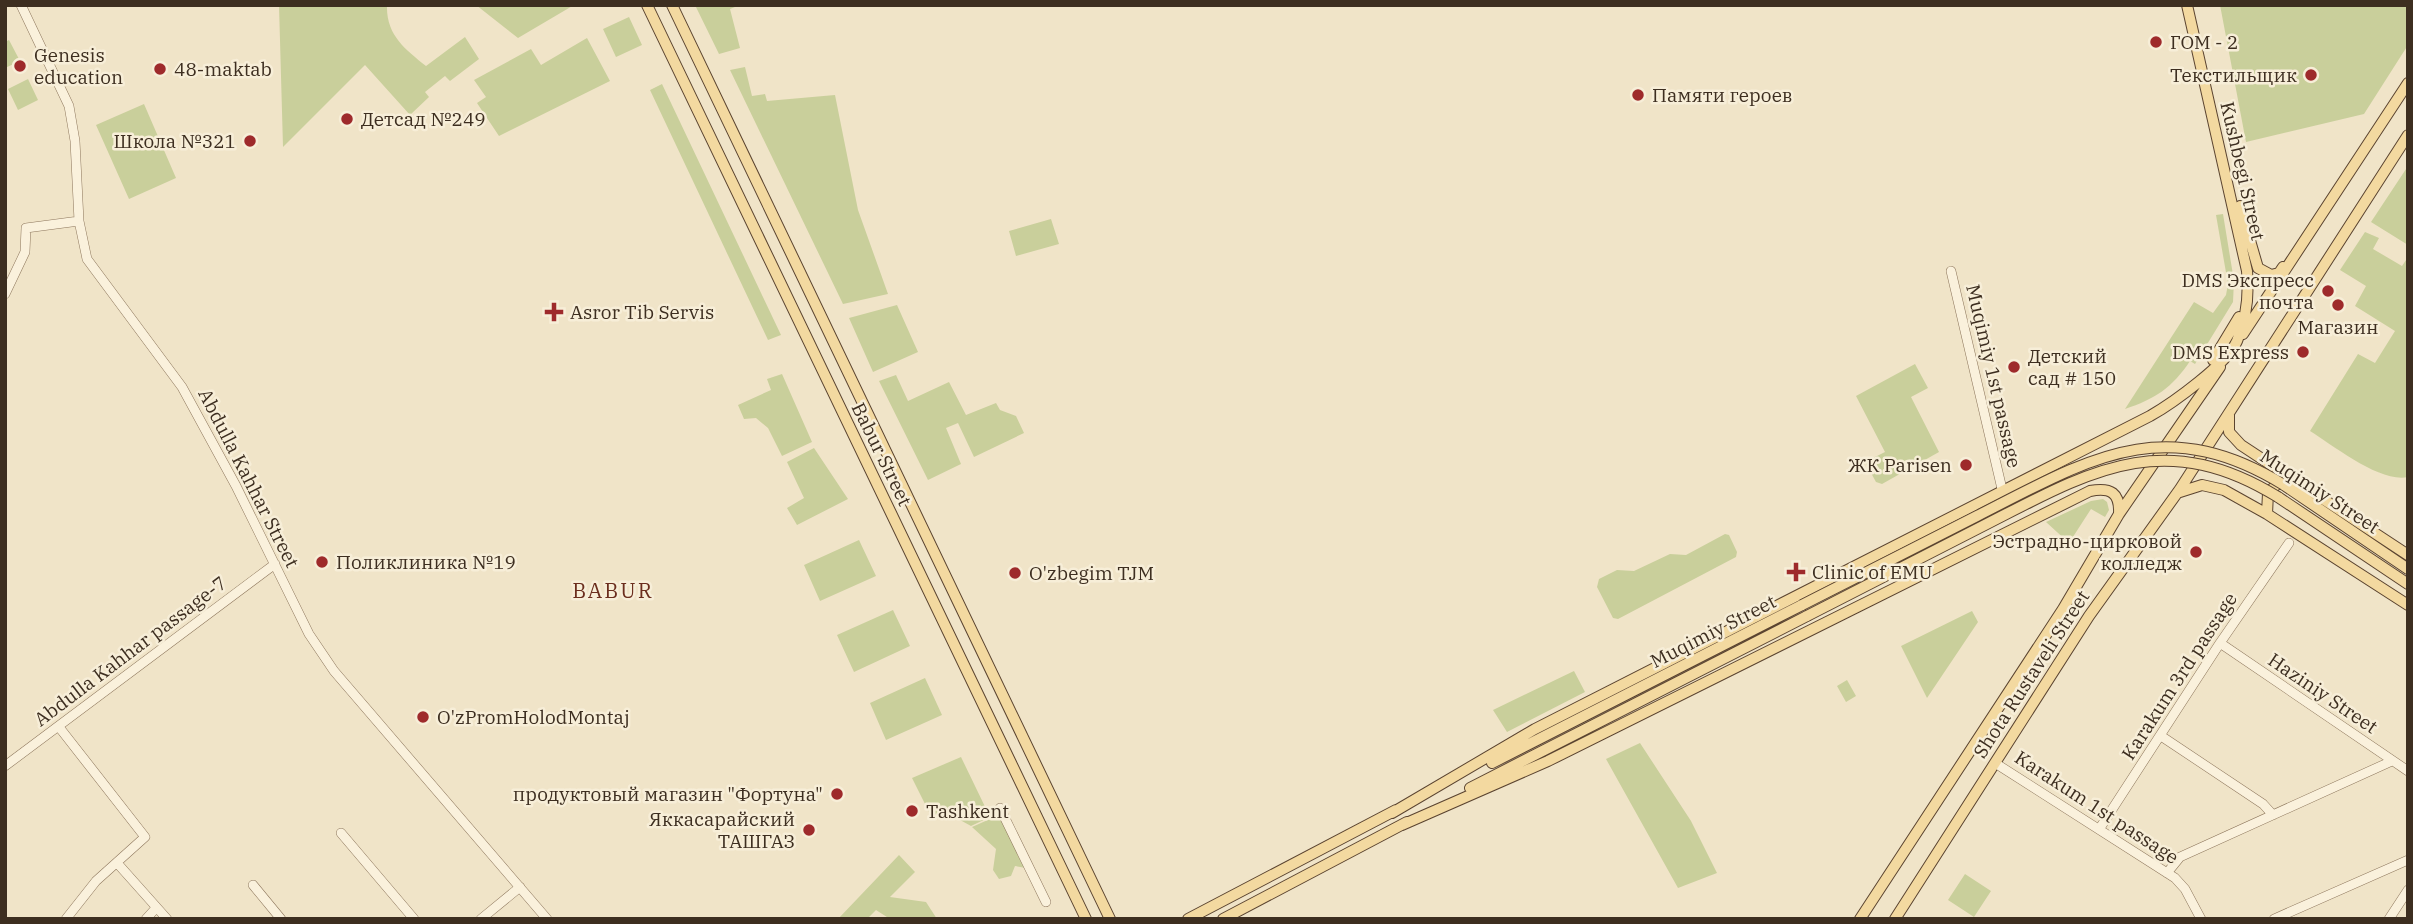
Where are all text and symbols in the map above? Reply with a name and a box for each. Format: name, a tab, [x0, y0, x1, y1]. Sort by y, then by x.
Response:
place label: ГОМ - 2	[2170, 30, 2238, 54]
marker: ГОМ - 2	[2148, 34, 2164, 50]
place label: Genesis education	[34, 43, 123, 89]
place label: 48-maktab	[174, 57, 272, 81]
marker: Genesis education	[12, 58, 28, 74]
marker: 48-maktab	[152, 61, 168, 77]
place label: Текстильщик	[2170, 63, 2297, 87]
marker: Текстильщик	[2303, 67, 2319, 83]
place label: Памяти героев	[1652, 83, 1793, 107]
marker: Памяти героев	[1630, 87, 1646, 103]
street label: Kushbegi Street	[2215, 99, 2271, 243]
place label: Детсад №249	[361, 107, 486, 131]
marker: Детсад №249	[339, 111, 355, 127]
place label: Школа №321	[114, 129, 236, 153]
marker: Школа №321	[242, 133, 258, 149]
place label: DMS Экспресс почта	[2181, 268, 2314, 314]
street label: Muqimiy 1st passage	[1961, 282, 2027, 470]
marker: DMS Экспресс почта	[2320, 283, 2336, 299]
marker: Магазин	[2330, 297, 2346, 313]
place label: Asror Tib Servis	[570, 300, 714, 324]
marker: Asror Tib Servis	[544, 302, 564, 322]
place label: Магазин	[2297, 315, 2379, 339]
place label: DMS Express	[2172, 340, 2289, 364]
place label: Детский сад # 150	[2028, 344, 2116, 390]
marker: DMS Express	[2295, 344, 2311, 360]
marker: Детский сад # 150	[2006, 359, 2022, 375]
street label: Abdulla Kahhar Street	[193, 384, 305, 572]
street label: Babur Street	[847, 398, 918, 510]
street label: Muqimiy Street	[2256, 443, 2385, 539]
place label: ЖК Parisen	[1848, 453, 1952, 477]
marker: ЖК Parisen	[1958, 457, 1974, 473]
place label: Эстрадно-цирковой колледж	[1992, 529, 2182, 575]
marker: Эстрадно-цирковой колледж	[2188, 544, 2204, 560]
place label: Поликлиника №19	[336, 550, 516, 574]
marker: Поликлиника №19	[314, 554, 330, 570]
place label: Clinic of EMU	[1812, 560, 1933, 584]
place label: O'zbegim TJM	[1029, 561, 1154, 585]
marker: Clinic of EMU	[1786, 562, 1806, 582]
marker: O'zbegim TJM	[1007, 565, 1023, 581]
street label: Abdulla Kahhar passage-7	[29, 571, 231, 731]
district label: BABUR	[572, 576, 654, 604]
street label: Shota Rustaveli Street	[1968, 585, 2094, 762]
street label: Karakum 3rd passage	[2116, 588, 2242, 764]
street label: Muqimiy Street	[1646, 589, 1780, 673]
street label: Haziniy Street	[2264, 648, 2383, 739]
place label: O'zPromHolodMontaj	[437, 705, 630, 729]
marker: O'zPromHolodMontaj	[415, 709, 431, 725]
street label: Karakum 1st passage	[2011, 745, 2183, 869]
place label: продуктовый магазин "Фортуна"	[513, 782, 823, 806]
marker: продуктовый магазин "Фортуна"	[829, 786, 845, 802]
place label: Tashkent	[926, 799, 1009, 823]
marker: Tashkent	[904, 803, 920, 819]
place label: Яккасарайский ТАШГАЗ	[649, 807, 795, 853]
marker: Яккасарайский ТАШГАЗ	[801, 822, 817, 838]

